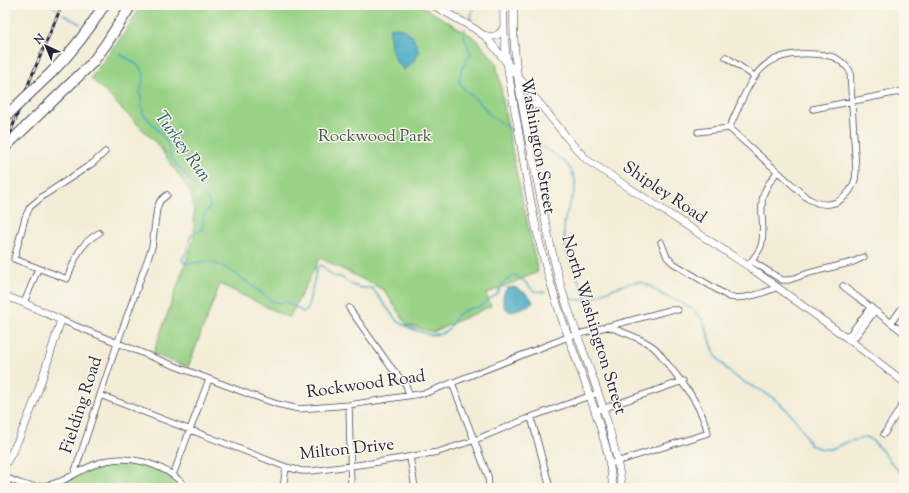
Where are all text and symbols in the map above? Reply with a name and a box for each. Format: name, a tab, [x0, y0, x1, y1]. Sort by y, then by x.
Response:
north arrow	[26, 26, 66, 66]
text: N	[30, 31, 49, 49]
street label: Washington Street	[513, 76, 561, 216]
water label: Turkey Run	[147, 106, 217, 188]
park label: Rockwood Park	[318, 125, 432, 149]
street label: Shipley Road	[617, 156, 711, 230]
street label: North Washington Street	[554, 232, 632, 418]
street label: Fielding Road	[55, 353, 109, 457]
street label: Rockwood Road	[305, 365, 427, 405]
street label: Milton Drive	[299, 433, 395, 467]

